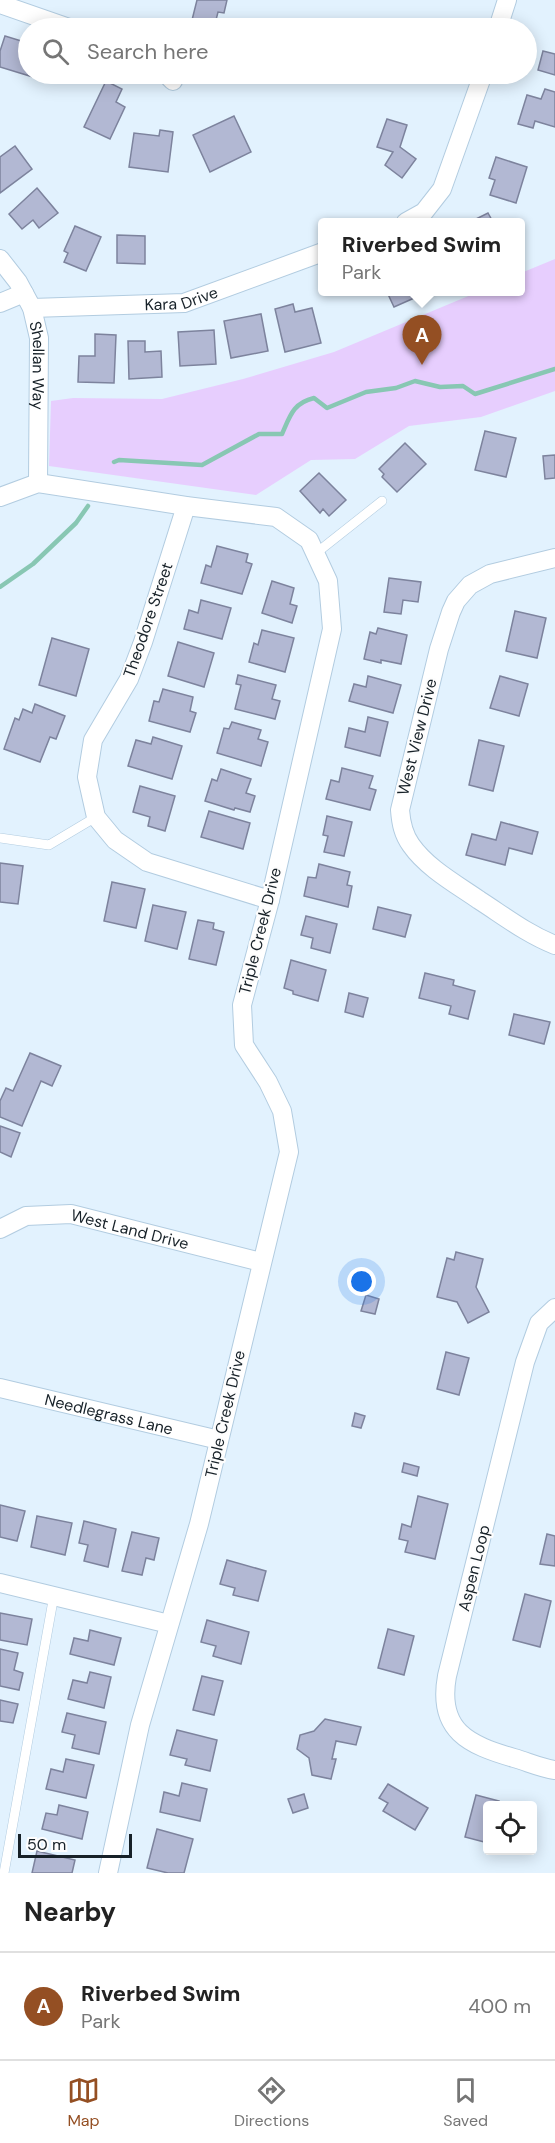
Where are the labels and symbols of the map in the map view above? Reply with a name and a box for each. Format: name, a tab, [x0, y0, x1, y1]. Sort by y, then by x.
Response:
street label: Kara Drive	[144, 281, 221, 315]
pin: A	[402, 316, 442, 365]
street label: Shellan Way	[25, 319, 50, 410]
street label: Theodore Street	[118, 560, 178, 680]
street label: West View Drive	[392, 676, 442, 798]
street label: Triple Creek Drive	[234, 865, 286, 997]
street label: West Land Drive	[69, 1204, 191, 1254]
your location	[347, 1267, 376, 1296]
street label: Triple Creek Drive	[200, 1348, 250, 1480]
street label: Needlegrass Lane	[43, 1388, 175, 1439]
street label: Aspen Loop	[453, 1523, 495, 1613]
scale bar	[18, 1831, 132, 1858]

